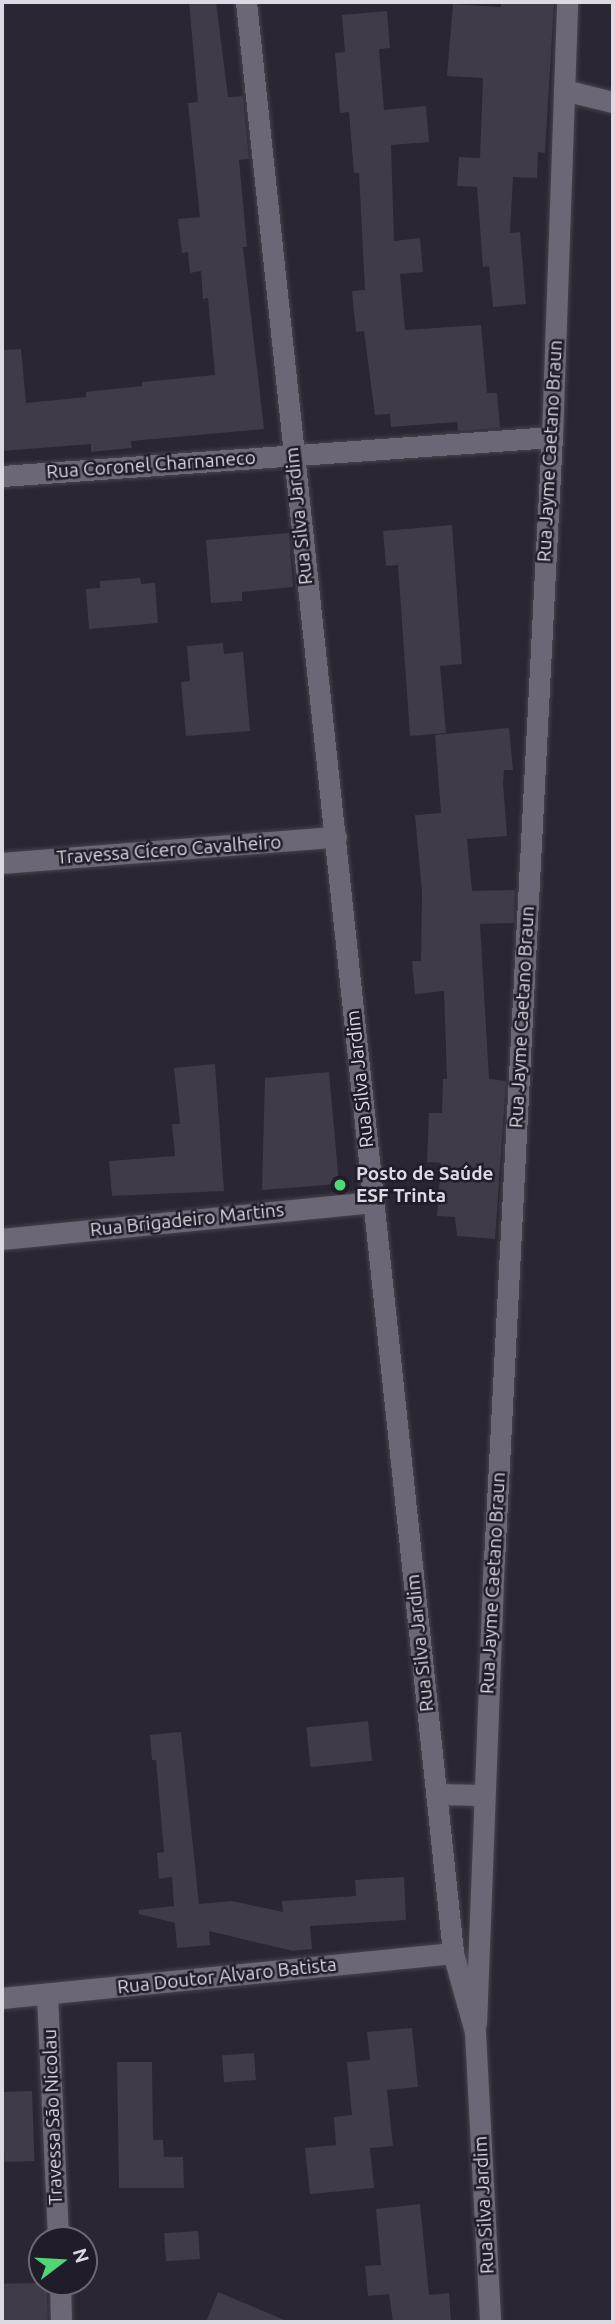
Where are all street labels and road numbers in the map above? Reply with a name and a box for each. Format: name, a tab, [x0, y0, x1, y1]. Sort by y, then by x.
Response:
street label: Rua Jayme Caetano Braun	[533, 339, 567, 563]
street label: Rua Coronel Charnaneco	[46, 446, 256, 484]
street label: Rua Silva Jardim	[280, 446, 318, 586]
street label: Travessa Cícero Cavalheiro	[56, 831, 282, 869]
street label: Rua Jayme Caetano Braun	[505, 905, 539, 1129]
street label: Rua Silva Jardim	[341, 1009, 379, 1149]
street label: Rua Brigadeiro Martins	[89, 1198, 285, 1242]
street label: Rua Jayme Caetano Braun	[476, 1471, 510, 1695]
street label: Rua Silva Jardim	[401, 1573, 439, 1713]
street label: Rua Doutor Alvaro Batista	[116, 1953, 338, 1999]
street label: Travessa São Nicolau	[39, 2029, 67, 2205]
street label: Rua Silva Jardim	[469, 2135, 499, 2275]

